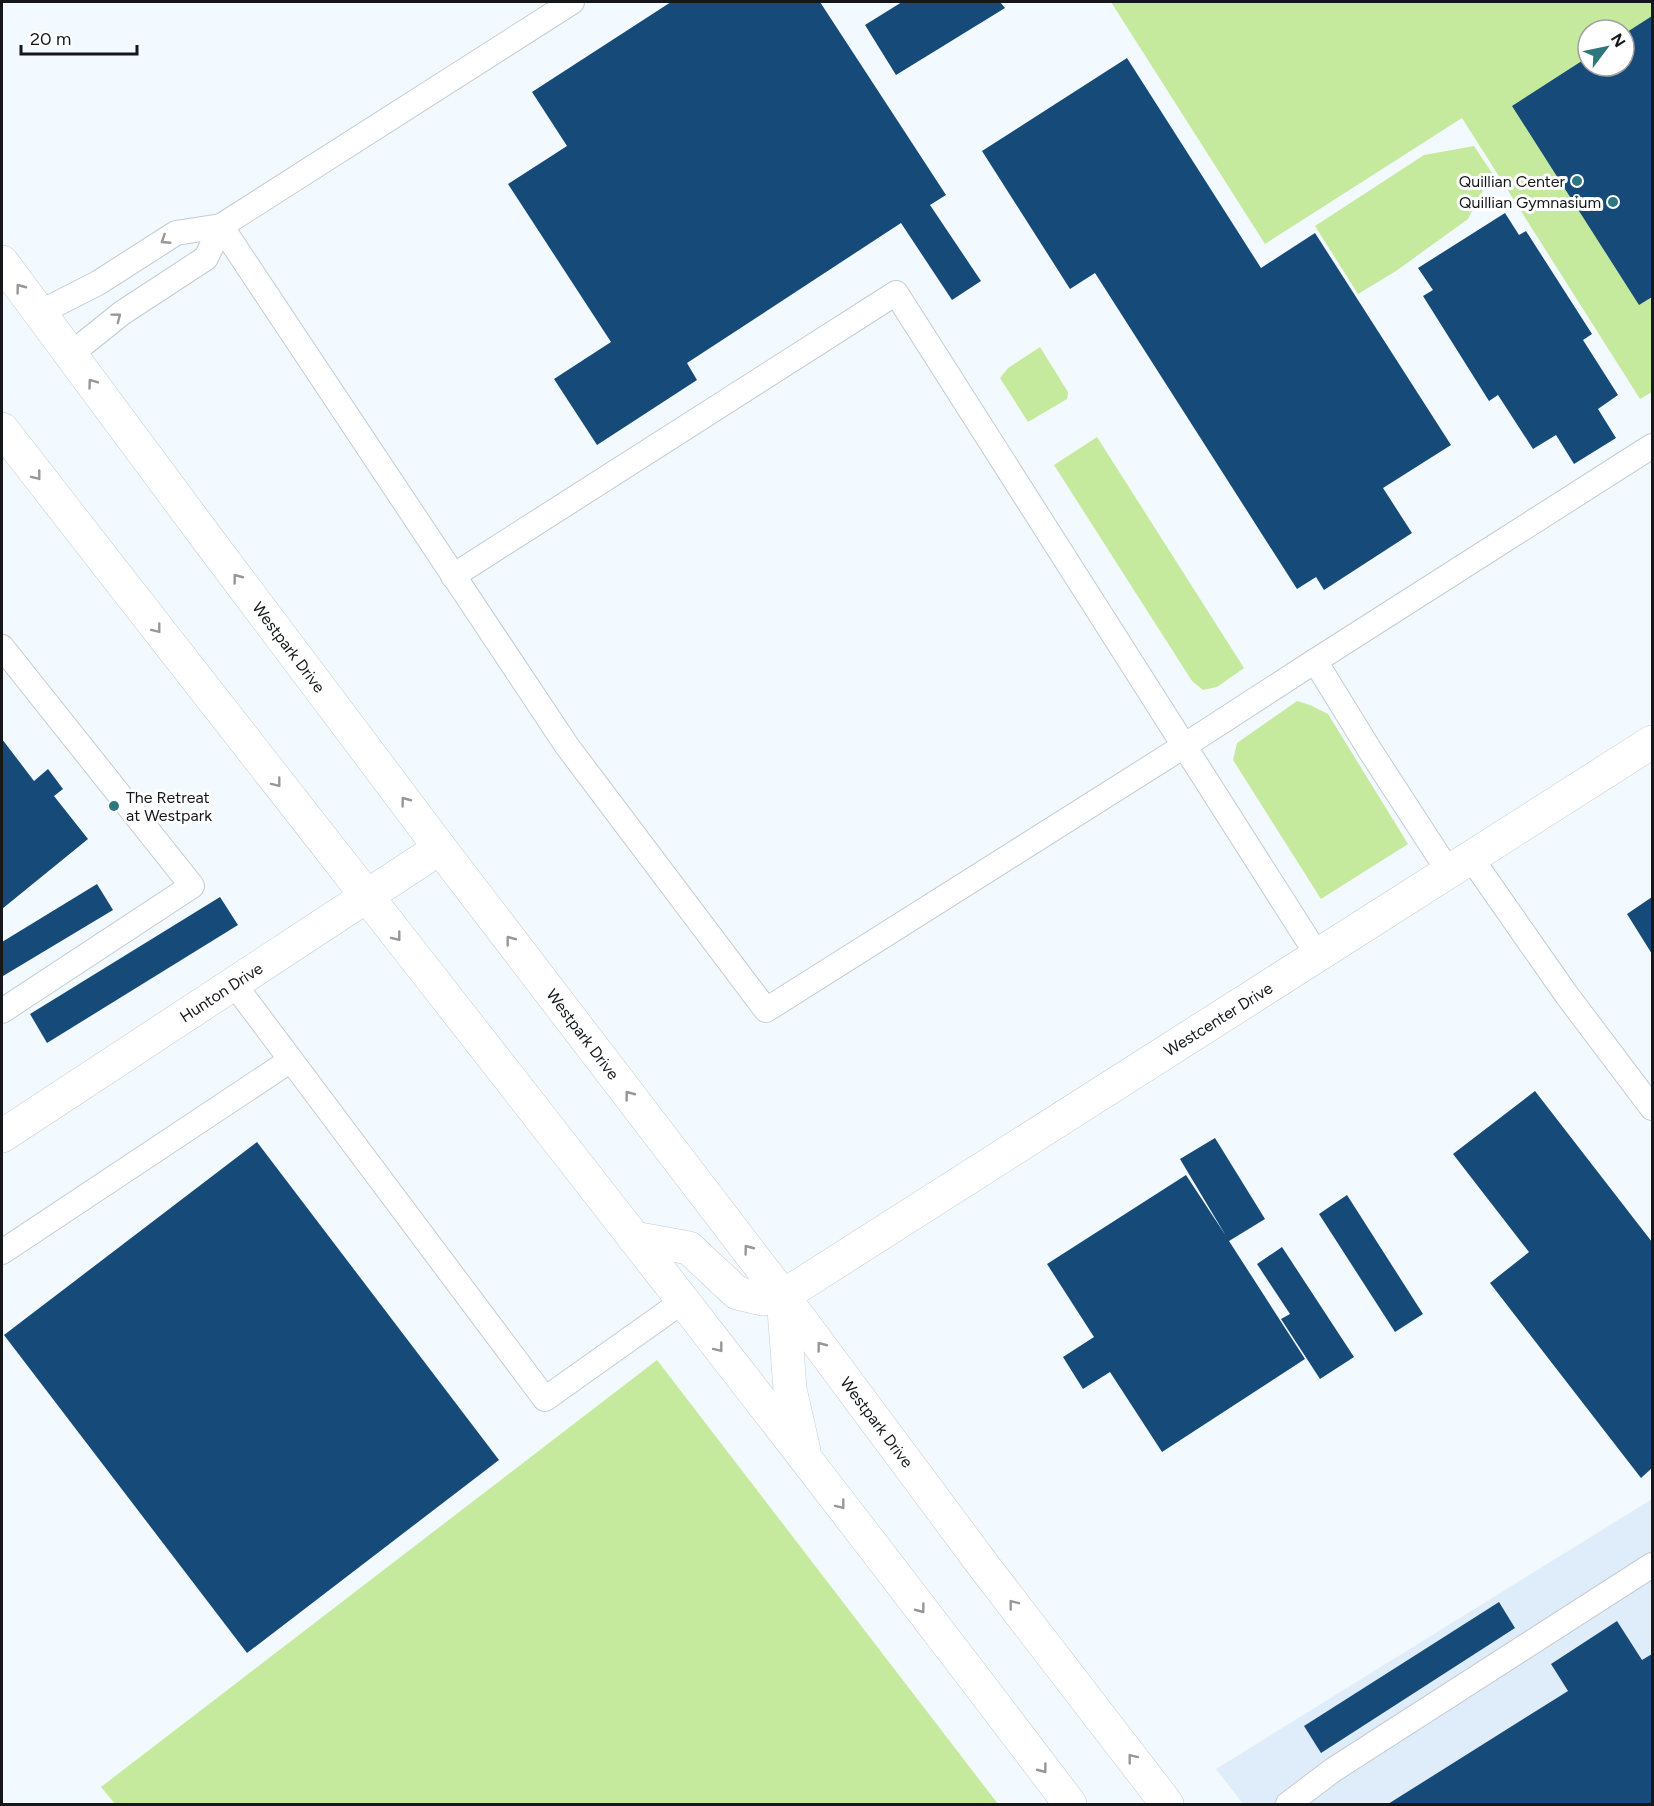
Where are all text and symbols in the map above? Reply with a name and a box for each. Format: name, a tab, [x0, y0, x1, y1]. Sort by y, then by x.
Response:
scale bar	[21, 18, 136, 56]
north arrow	[1576, 18, 1636, 78]
text: 20 m	[30, 28, 71, 50]
text: N	[1607, 30, 1630, 51]
place label: Quillian Center	[1459, 172, 1566, 191]
marker: Quillian Center	[1570, 174, 1584, 188]
place label: Quillian Gymnasium	[1459, 193, 1601, 212]
marker: Quillian Gymnasium	[1606, 195, 1620, 209]
one-way arrow	[161, 233, 171, 245]
one-way arrow	[17, 283, 28, 294]
one-way arrow	[110, 314, 121, 325]
one-way arrow	[88, 378, 99, 389]
one-way arrow	[30, 469, 41, 480]
one-way arrow	[233, 574, 244, 585]
street label: Westpark Drive	[248, 598, 329, 697]
one-way arrow	[150, 623, 161, 634]
one-way arrow	[270, 777, 281, 788]
place label: The Retreat at Westpark	[126, 788, 212, 825]
one-way arrow	[401, 797, 412, 808]
marker: The Retreat at Westpark	[107, 799, 121, 813]
one-way arrow	[390, 930, 401, 941]
one-way arrow	[507, 935, 518, 946]
street label: Hunton Drive	[176, 958, 267, 1026]
street label: Westcenter Drive	[1161, 978, 1276, 1060]
street label: Westpark Drive	[542, 985, 623, 1084]
one-way arrow	[625, 1090, 636, 1101]
one-way arrow	[744, 1245, 755, 1256]
one-way arrow	[712, 1341, 723, 1352]
one-way arrow	[817, 1342, 828, 1353]
street label: Westpark Drive	[836, 1373, 917, 1472]
one-way arrow	[834, 1498, 845, 1509]
one-way arrow	[1009, 1599, 1020, 1610]
one-way arrow	[914, 1602, 925, 1613]
one-way arrow	[1128, 1754, 1139, 1765]
one-way arrow	[1035, 1762, 1046, 1773]

